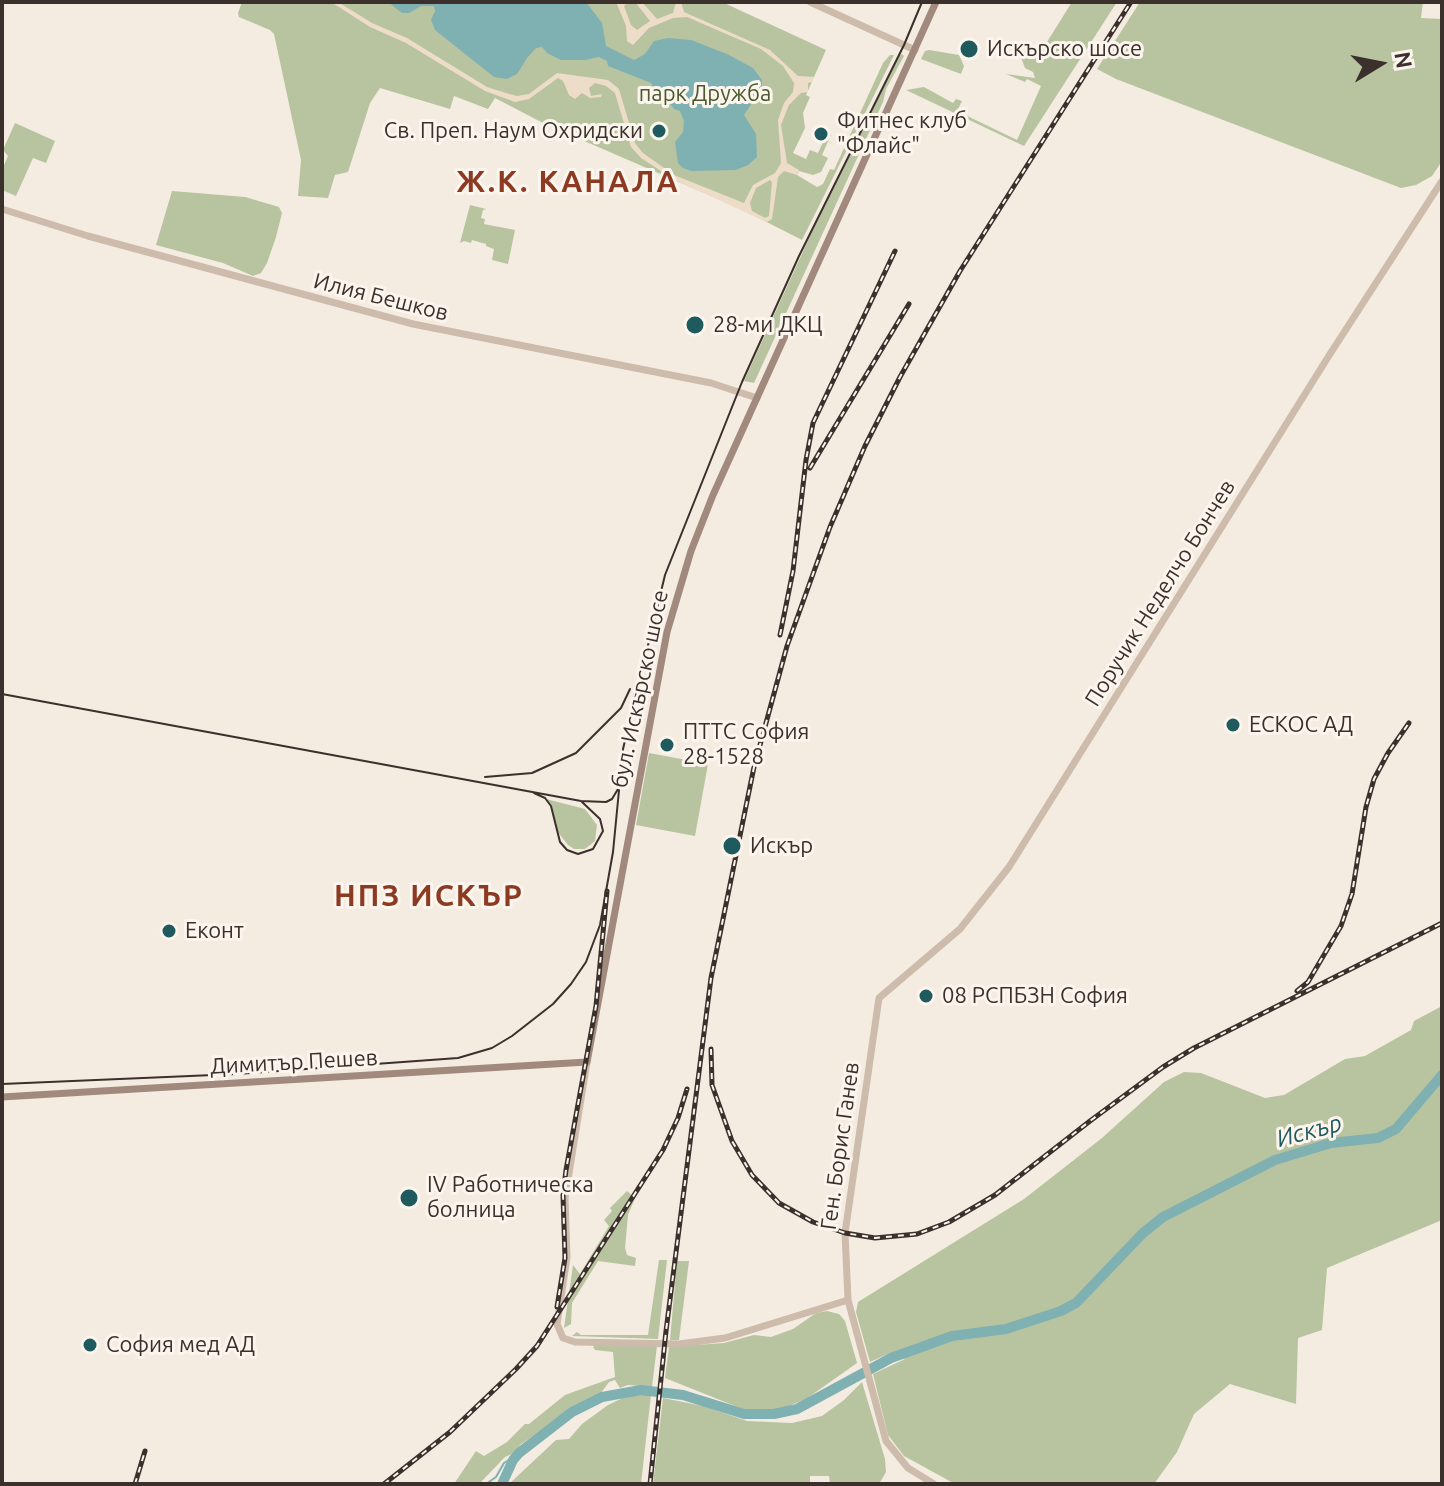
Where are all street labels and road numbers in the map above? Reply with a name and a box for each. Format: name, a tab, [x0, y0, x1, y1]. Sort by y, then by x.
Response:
street label: Илия Бешков	[311, 268, 451, 326]
street label: Поручик Неделчо Бончев	[1079, 475, 1241, 711]
street label: бул. Искърско шосе	[606, 588, 674, 790]
street label: Димитър Пешев	[209, 1044, 379, 1080]
street label: Ген. Борис Ганев	[815, 1060, 865, 1232]

